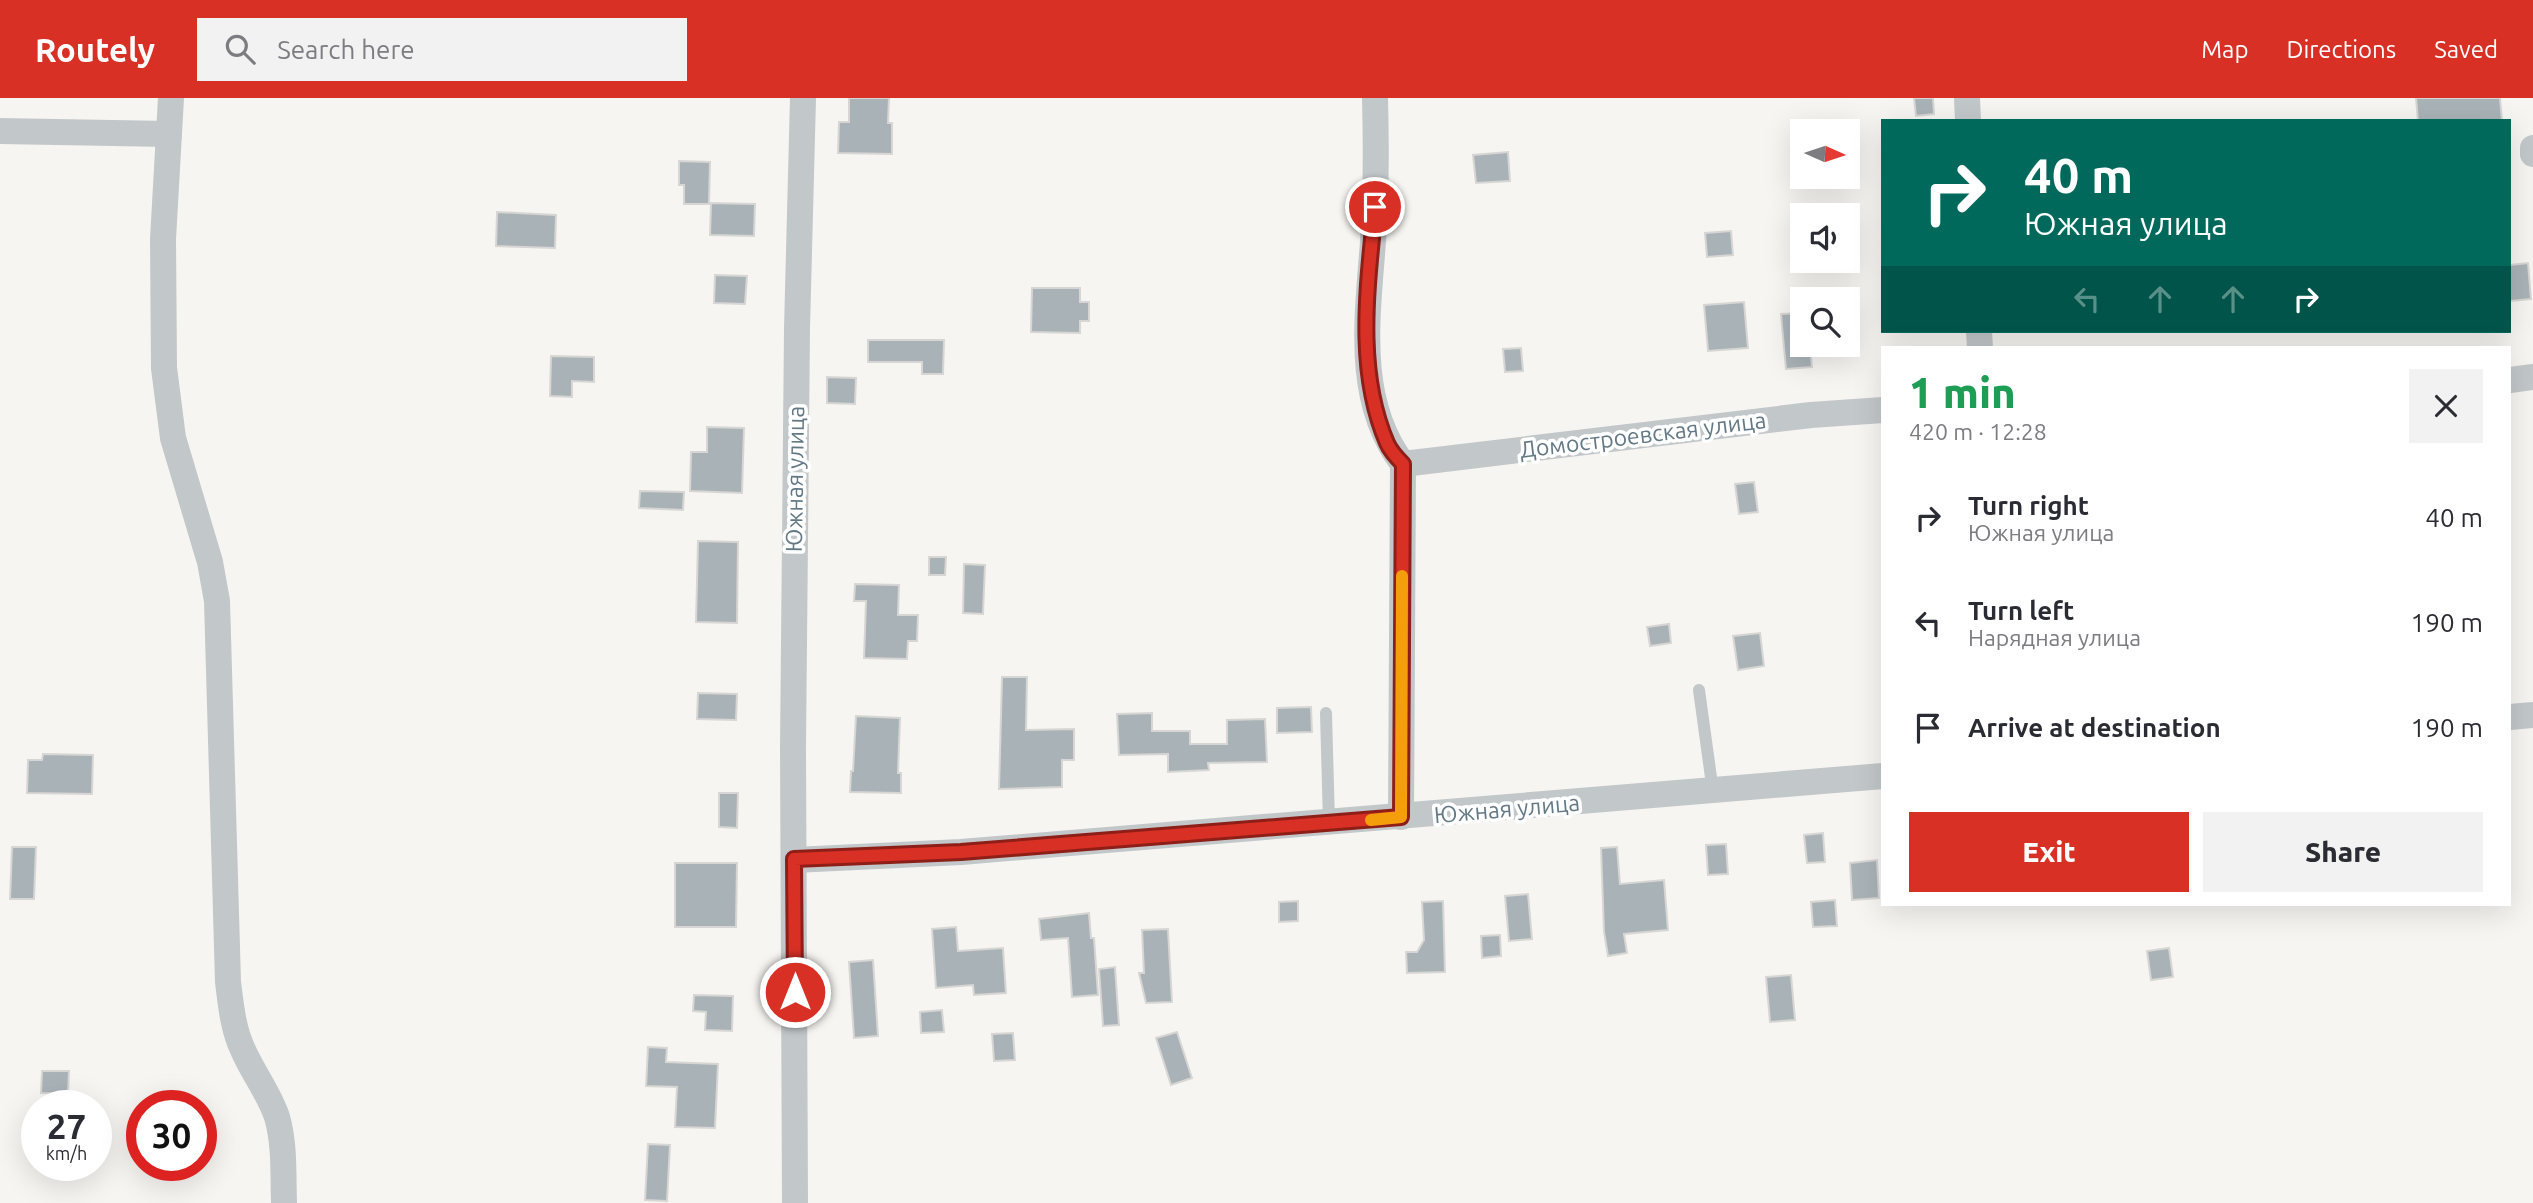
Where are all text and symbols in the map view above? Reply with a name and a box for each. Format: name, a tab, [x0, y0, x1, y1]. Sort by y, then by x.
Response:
search box	[197, 18, 687, 81]
icon: search	[221, 30, 259, 68]
text: Routely	[35, 31, 155, 68]
text: Search here	[277, 35, 415, 64]
text: Map	[2201, 36, 2248, 63]
text: Directions	[2286, 36, 2396, 63]
text: Saved	[2434, 36, 2498, 63]
north arrow	[1790, 119, 1860, 189]
map controls	[1790, 119, 1860, 357]
icon: right	[1909, 147, 2000, 238]
text: 40 m	[2024, 147, 2133, 202]
pin	[1345, 177, 1405, 237]
icon: arrive	[1356, 188, 1394, 226]
button: sound	[1790, 203, 1860, 273]
text: Южная улица	[2024, 205, 2228, 241]
icon: left	[2068, 280, 2106, 318]
icon: ahead	[2141, 280, 2179, 318]
icon: ahead	[2214, 280, 2252, 318]
icon: right	[2287, 280, 2325, 318]
button: search	[1790, 287, 1860, 357]
text: 1 min	[1909, 369, 2016, 416]
button: close	[2409, 369, 2483, 443]
street label: Южная улица	[781, 406, 808, 552]
street label: Домостроевская улица	[1518, 407, 1768, 462]
text: 420 m · 12:28	[1909, 419, 2047, 444]
text: Turn right	[1968, 491, 2089, 520]
icon: right	[1909, 499, 1947, 537]
text: 40 m	[2425, 503, 2483, 532]
text: Южная улица	[1968, 520, 2114, 545]
text: Turn left	[1968, 596, 2074, 625]
icon: left	[1909, 604, 1947, 642]
text: 190 m	[2411, 608, 2483, 637]
text: Нарядная улица	[1968, 625, 2141, 650]
icon: arrive	[1909, 709, 1947, 747]
text: Arrive at destination	[1968, 713, 2221, 742]
text: 190 m	[2411, 713, 2483, 742]
street label: Южная улица	[1433, 790, 1581, 827]
button: Exit	[1909, 812, 2189, 892]
button: Share	[2203, 812, 2483, 892]
position arrow	[758, 955, 832, 1029]
speed limit sign: 30	[126, 1090, 217, 1181]
text: 27	[47, 1106, 86, 1146]
text: km/h	[46, 1143, 87, 1163]

